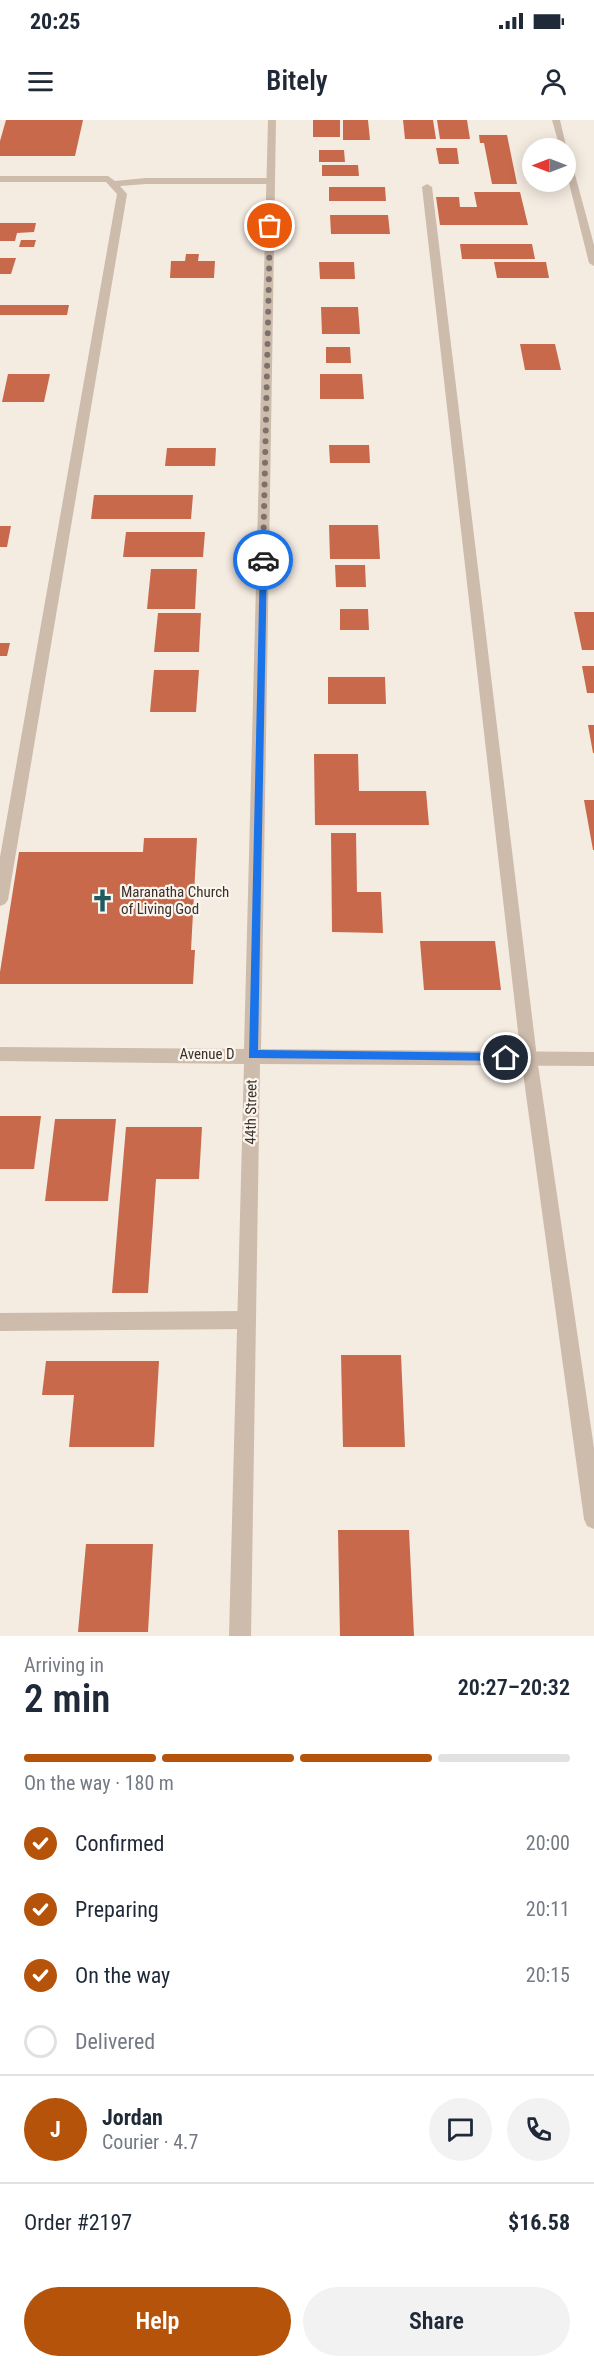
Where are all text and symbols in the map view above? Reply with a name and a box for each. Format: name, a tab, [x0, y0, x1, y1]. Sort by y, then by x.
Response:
text: 20:25	[30, 9, 81, 34]
icon: menu	[24, 65, 57, 98]
text: Bitely	[266, 65, 328, 97]
icon: person	[537, 65, 570, 98]
north arrow	[522, 138, 576, 192]
map controls	[522, 138, 576, 192]
pin	[244, 200, 295, 251]
icon: bag	[253, 209, 286, 242]
courier	[233, 530, 293, 590]
icon: car	[247, 544, 280, 577]
place label: Maranatha Church of Living God	[121, 883, 229, 918]
church icon: Maranatha Church of Living God	[90, 888, 116, 914]
pin	[480, 1032, 531, 1083]
icon: home	[489, 1041, 522, 1074]
street label: Avenue D	[179, 1045, 235, 1063]
street label: 44th Street	[241, 1079, 261, 1145]
text: Arriving in	[24, 1653, 104, 1677]
text: 20:27–20:32	[458, 1675, 570, 1700]
text: 2 min	[24, 1676, 110, 1722]
text: On the way · 180 m	[24, 1771, 174, 1795]
icon: check	[24, 1827, 57, 1860]
text: Confirmed	[75, 1831, 164, 1856]
text: 20:00	[526, 1831, 570, 1855]
icon: check	[24, 1893, 57, 1926]
text: Preparing	[75, 1897, 159, 1922]
text: 20:11	[526, 1897, 570, 1921]
icon: check	[24, 1959, 57, 1992]
text: On the way	[75, 1963, 170, 1988]
text: 20:15	[526, 1963, 570, 1987]
text: Delivered	[75, 2029, 155, 2054]
button: chat	[429, 2098, 492, 2161]
button: phone	[507, 2098, 570, 2161]
text: Jordan	[102, 2105, 163, 2130]
text: J	[50, 2117, 61, 2142]
text: Courier · 4.7	[102, 2130, 198, 2154]
text: Order #2197	[24, 2210, 132, 2235]
text: $16.58	[508, 2210, 570, 2235]
button: Help	[24, 2287, 291, 2356]
button: Share	[303, 2287, 570, 2356]

